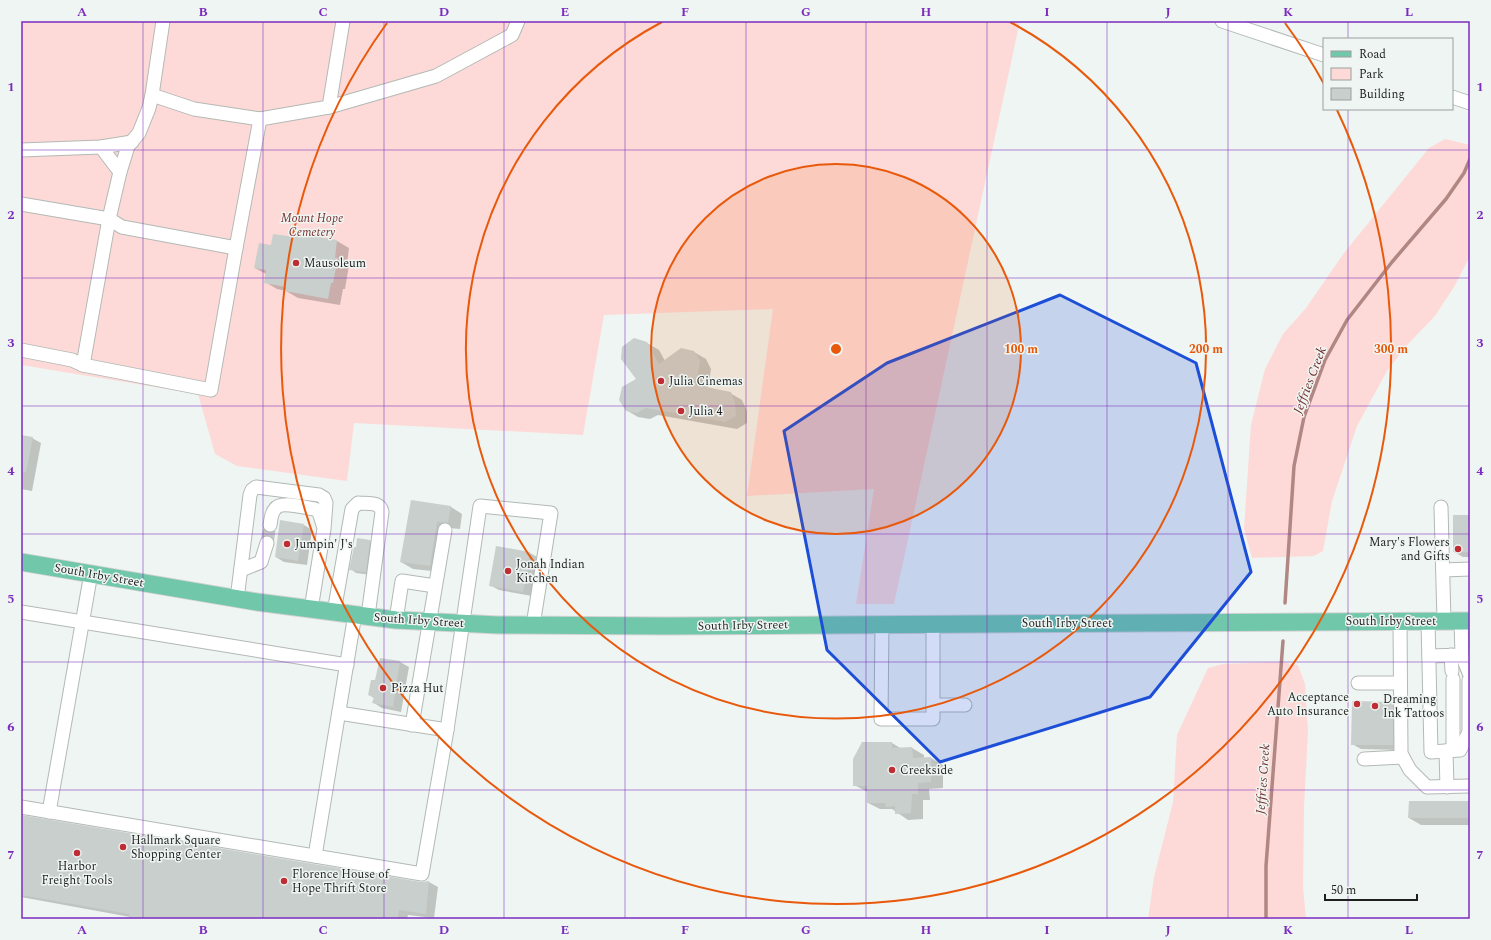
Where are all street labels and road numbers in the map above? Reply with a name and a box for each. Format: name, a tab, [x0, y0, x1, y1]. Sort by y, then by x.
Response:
street label: South Irby Street	[53, 558, 145, 593]
street label: South Irby Street	[373, 608, 465, 633]
street label: South Irby Street	[1346, 612, 1436, 631]
street label: South Irby Street	[1022, 614, 1112, 633]
street label: South Irby Street	[698, 615, 788, 636]

